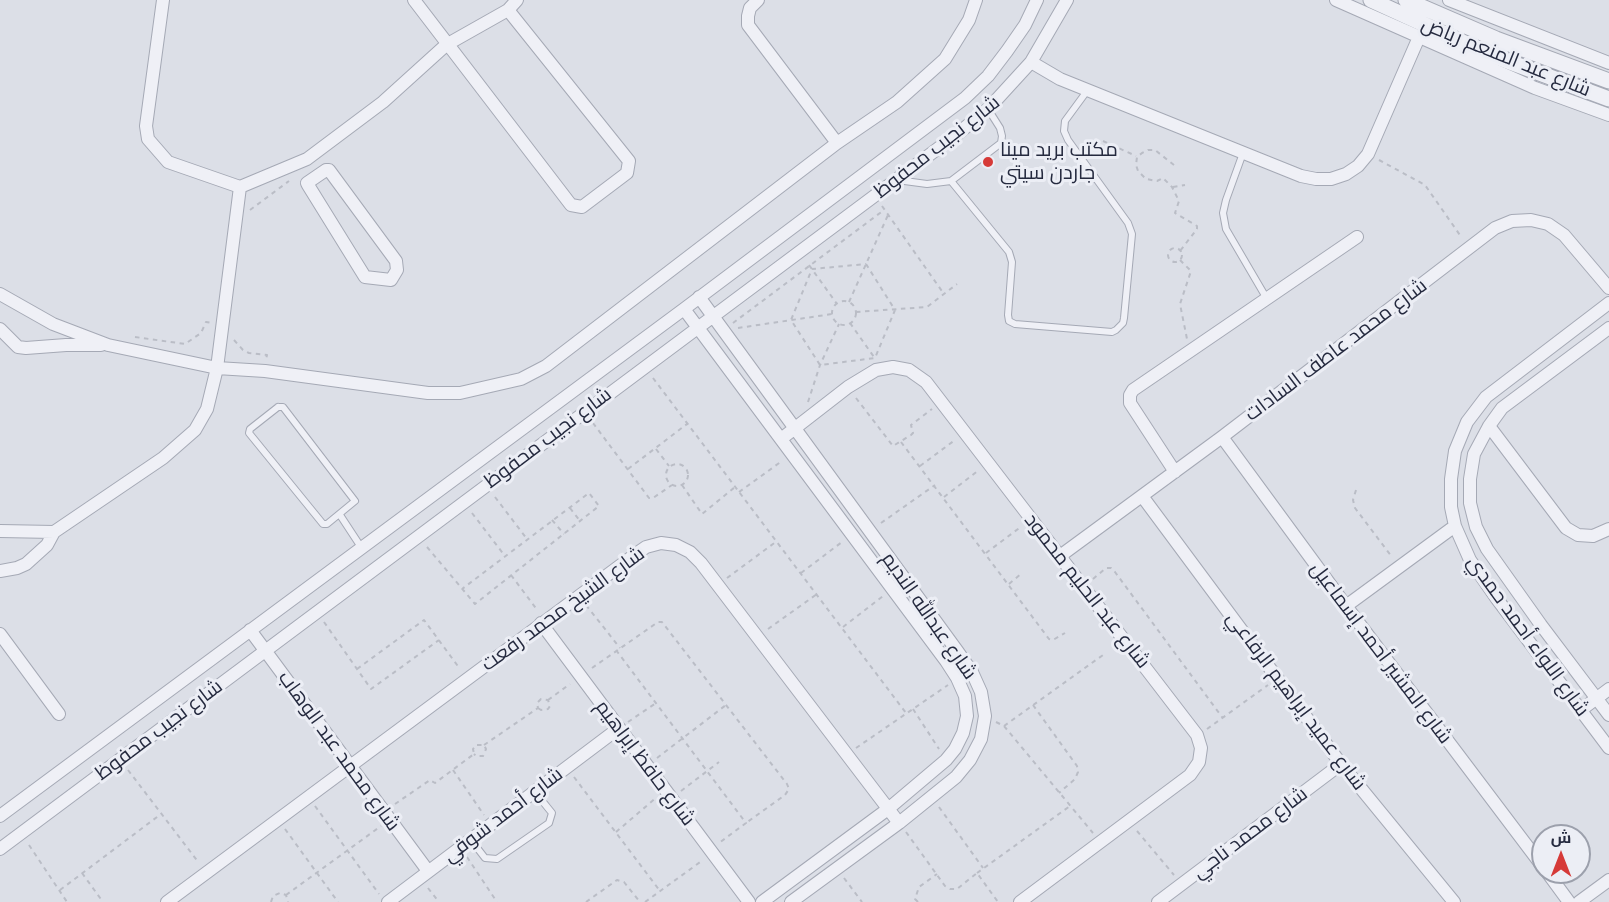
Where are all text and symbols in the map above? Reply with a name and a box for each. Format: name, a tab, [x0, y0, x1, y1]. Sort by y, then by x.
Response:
street label: شارع عبد المنعم رياض	[1418, 12, 1594, 102]
street label: شارع نجيب محفوظ	[869, 90, 1005, 204]
place label: مكتب بريد مينا جاردن سيتي	[1000, 138, 1118, 185]
marker: مكتب بريد مينا جاردن سيتي	[981, 155, 995, 169]
street label: شارع محمد عاطف السادات	[1240, 274, 1432, 426]
street label: شارع نجيب محفوظ	[480, 382, 616, 494]
street label: شارع عبد الحليم محمود	[1019, 509, 1155, 673]
street label: شارع الشيخ محمد رفعت	[477, 542, 649, 676]
street label: شارع عبدالله النديم	[876, 548, 982, 684]
street label: شارع اللواء أحمد حمدي	[1462, 551, 1594, 721]
street label: شارع المشير أحمد إسماعيل	[1305, 557, 1457, 749]
street label: شارع عميد إبراهيم الرفاعي	[1221, 607, 1371, 795]
street label: شارع محمد عبد الوهاب	[273, 666, 405, 836]
street label: شارع نجيب محفوظ	[91, 674, 227, 786]
street label: شارع حافظ إبراهيم	[590, 695, 700, 831]
street label: شارع أحمد شوقي	[438, 762, 568, 868]
street label: شارع محمد ناجي	[1188, 782, 1312, 884]
north arrow	[1531, 824, 1591, 884]
text: ش	[1551, 828, 1571, 847]

